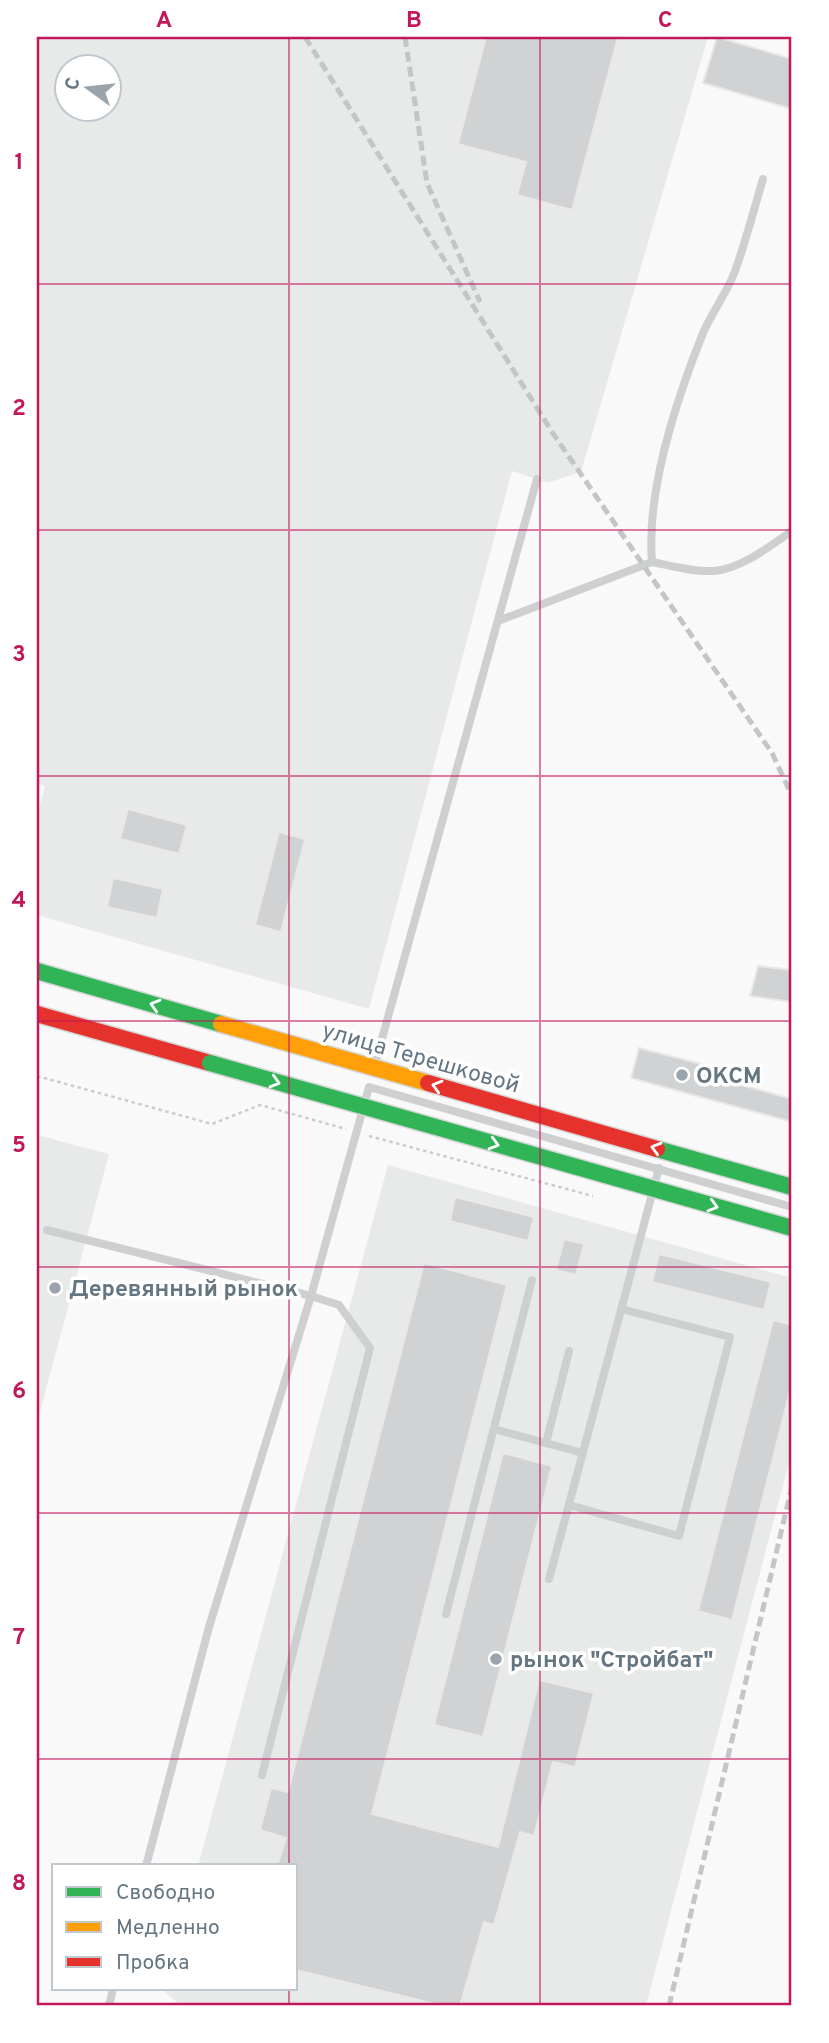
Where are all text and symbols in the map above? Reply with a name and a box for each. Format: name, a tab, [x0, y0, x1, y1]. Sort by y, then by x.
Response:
text: A	[156, 7, 172, 36]
text: B	[406, 7, 422, 36]
text: C	[658, 7, 672, 36]
north arrow	[52, 52, 122, 122]
text: С	[60, 75, 87, 93]
text: 1	[14, 149, 24, 178]
text: 2	[12, 395, 26, 424]
text: 3	[12, 641, 26, 670]
text: 4	[12, 887, 26, 916]
one-way arrow	[149, 999, 161, 1014]
street label: улица Терешковой	[318, 1017, 522, 1101]
place label: ОКСМ	[696, 1063, 762, 1092]
marker: ОКСМ	[674, 1067, 690, 1083]
one-way arrow	[269, 1074, 281, 1088]
one-way arrow	[431, 1079, 443, 1094]
text: 5	[12, 1132, 26, 1161]
one-way arrow	[488, 1136, 500, 1150]
one-way arrow	[650, 1142, 662, 1156]
one-way arrow	[707, 1197, 719, 1212]
place label: Деревянный рынок	[69, 1276, 298, 1305]
marker: Деревянный рынок	[47, 1280, 63, 1296]
text: 6	[12, 1378, 26, 1407]
text: 7	[13, 1624, 25, 1653]
place label: рынок "Стройбат"	[510, 1647, 714, 1676]
marker: рынок "Стройбат"	[488, 1651, 504, 1667]
legend	[52, 1864, 298, 1990]
text: 8	[12, 1870, 26, 1899]
text: Свободно	[116, 1880, 215, 1907]
text: Медленно	[116, 1915, 220, 1942]
text: Пробка	[116, 1950, 189, 1977]

